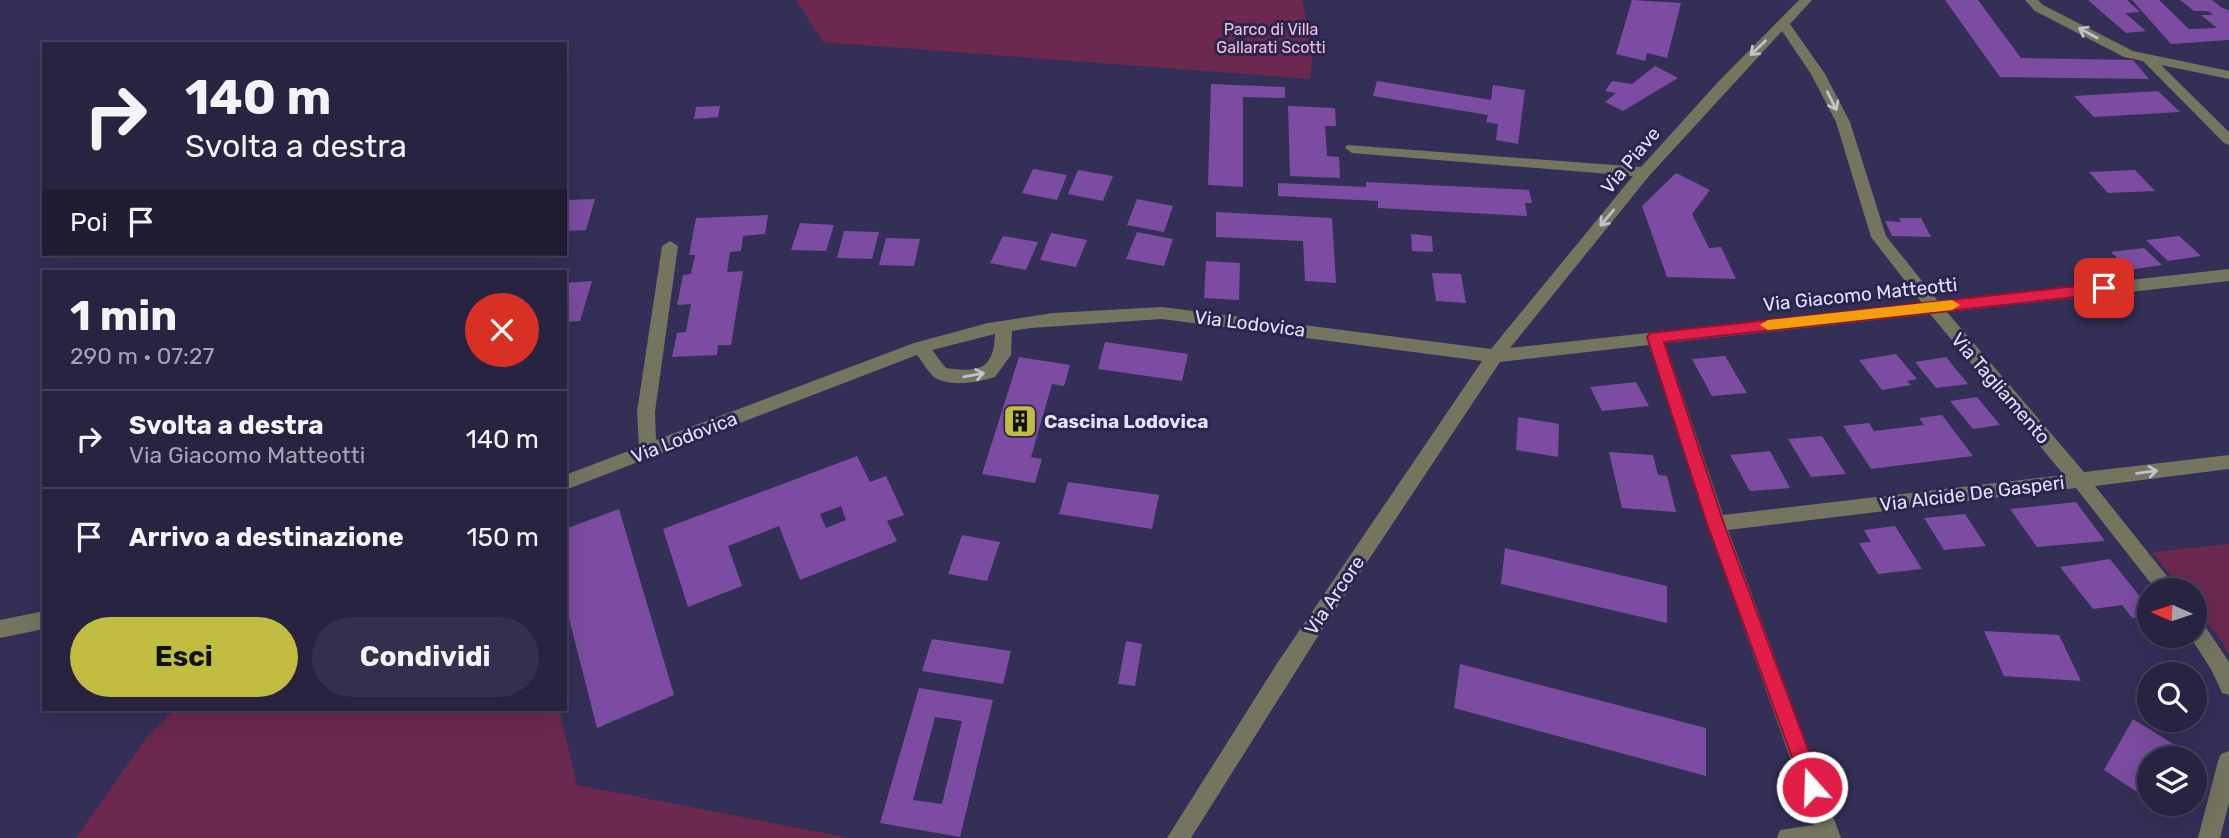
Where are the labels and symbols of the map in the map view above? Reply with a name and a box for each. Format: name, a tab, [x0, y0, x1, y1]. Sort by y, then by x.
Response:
park label: Parco di Villa Gallarati Scotti	[1216, 20, 1326, 57]
one-way arrow	[2078, 26, 2098, 40]
one-way arrow	[1749, 39, 1766, 56]
one-way arrow	[1826, 91, 1840, 111]
street label: Via Piave	[1596, 122, 1665, 198]
one-way arrow	[1599, 209, 1615, 227]
pin	[2074, 258, 2134, 318]
street label: Via Giacomo Matteotti	[1762, 273, 1958, 316]
street label: Via Lodovica	[1193, 305, 1307, 342]
street label: Via Tagliamento	[1946, 328, 2055, 449]
one-way arrow	[962, 368, 985, 381]
building icon: Cascina Lodovica	[1001, 402, 1039, 440]
street label: Via Lodovica	[628, 407, 740, 468]
place label: Cascina Lodovica	[1044, 410, 1208, 433]
one-way arrow	[2135, 466, 2158, 479]
street label: Via Alcide De Gasperi	[1878, 471, 2066, 516]
street label: Via Arcore	[1300, 551, 1369, 639]
north arrow	[2137, 578, 2207, 648]
position arrow	[1775, 750, 1849, 824]

